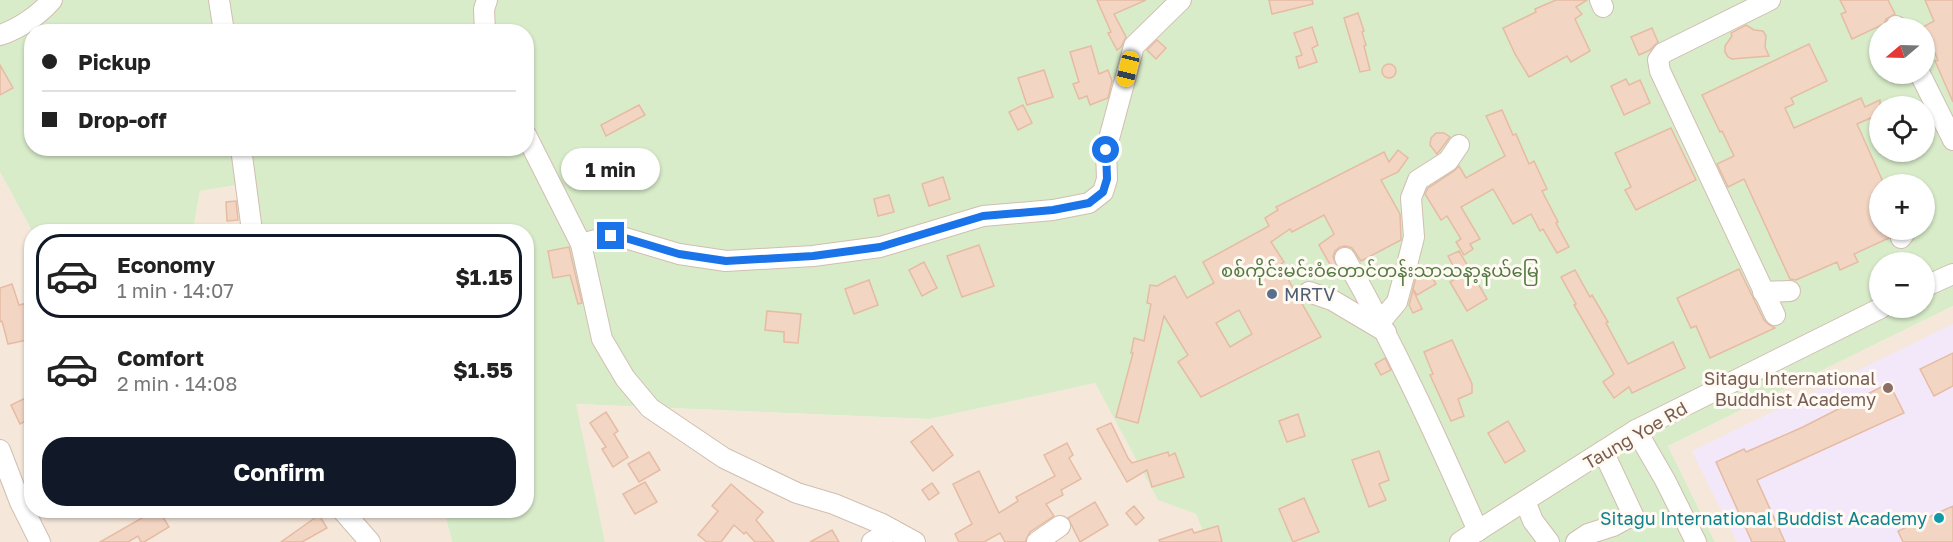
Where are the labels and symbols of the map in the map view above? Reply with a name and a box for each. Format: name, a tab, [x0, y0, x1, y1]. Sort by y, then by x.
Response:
north arrow	[1869, 18, 1935, 84]
car	[1115, 49, 1141, 89]
route start	[1092, 136, 1119, 163]
callout: 1 min	[562, 149, 660, 191]
route end	[597, 222, 624, 249]
park label: စစ်ကိုင်းမင်းဝံတောင်တန်းသာသနာ့နယ်မြေ	[1221, 257, 1539, 286]
place label: MRTV	[1284, 283, 1335, 305]
marker: MRTV	[1265, 287, 1279, 301]
place label: Sitagu International Buddhist Academy	[1704, 367, 1876, 410]
marker: Sitagu International Buddhist Academy	[1881, 381, 1895, 395]
street label: Taung Yoe Rd	[1579, 396, 1691, 474]
place label: Sitagu International Buddist Academy	[1600, 507, 1927, 529]
marker: Sitagu International Buddist Academy	[1932, 511, 1946, 525]

